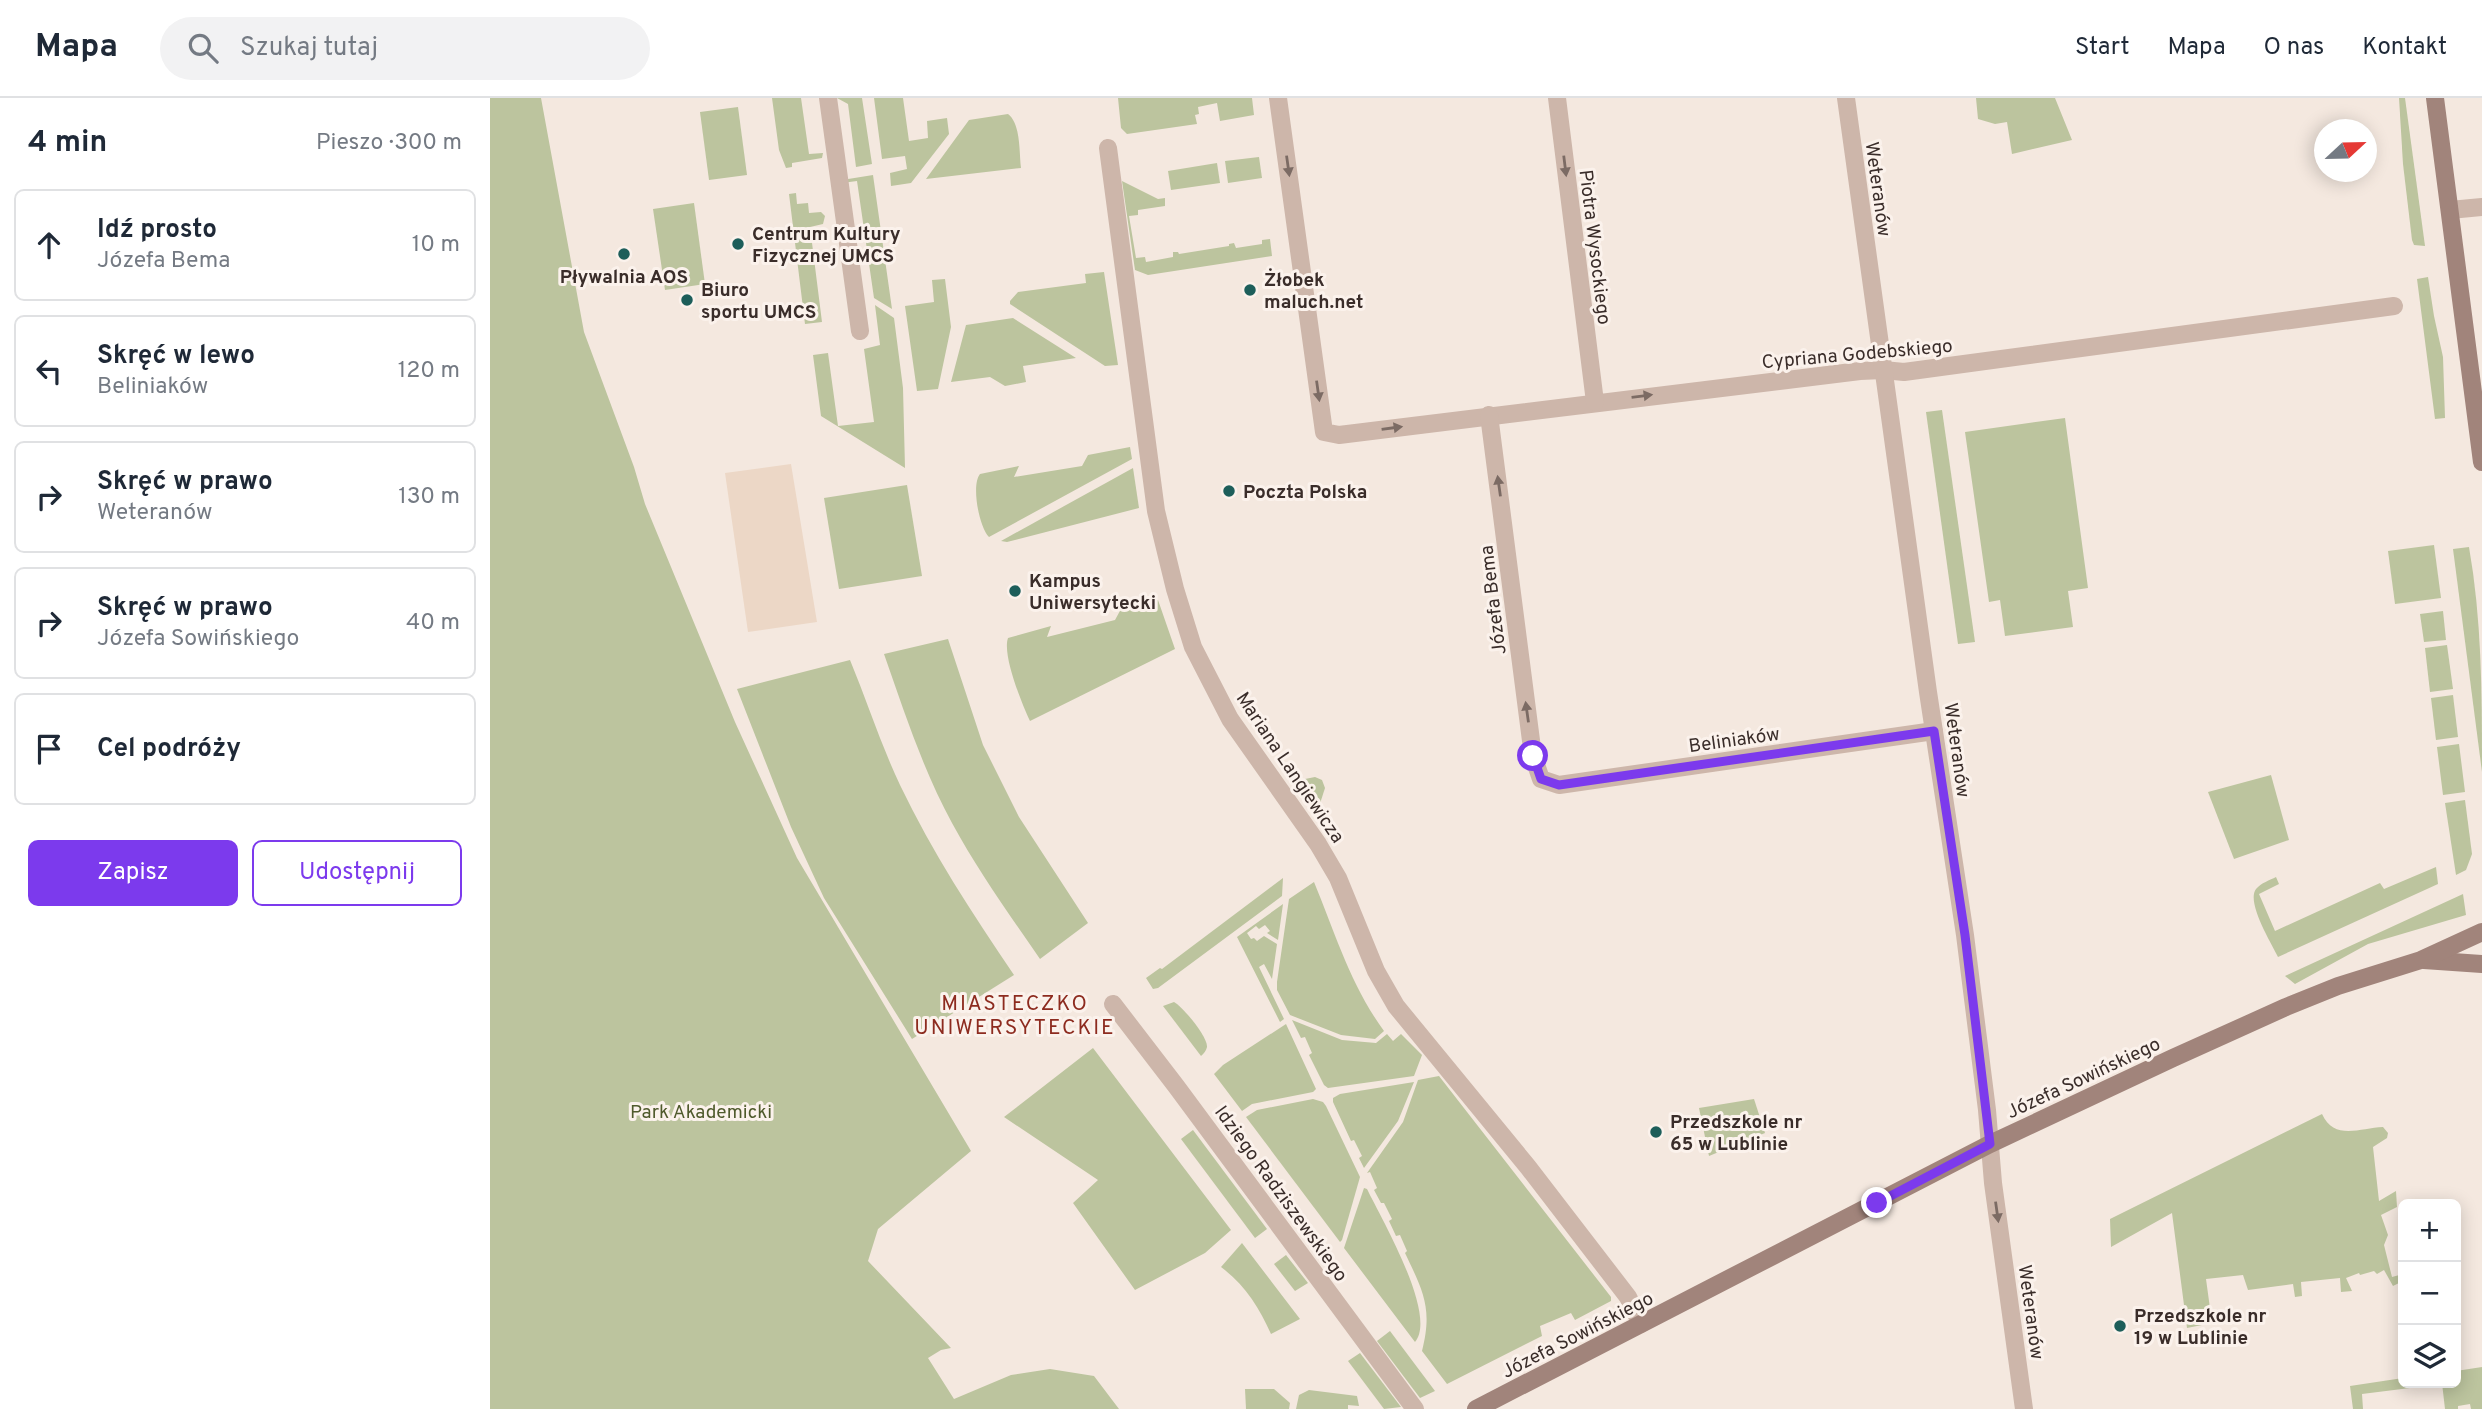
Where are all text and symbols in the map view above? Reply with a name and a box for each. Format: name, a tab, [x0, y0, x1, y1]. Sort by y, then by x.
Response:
search box	[160, 17, 650, 80]
text: Mapa	[35, 27, 118, 69]
icon: search	[184, 29, 222, 67]
text: Szukaj tutaj	[240, 32, 378, 65]
text: Start	[2075, 33, 2130, 63]
text: Mapa	[2168, 33, 2226, 63]
text: O nas	[2264, 33, 2324, 63]
text: Kontakt	[2362, 33, 2447, 63]
north arrow	[2314, 119, 2377, 182]
text: 4 min	[28, 125, 107, 162]
text: Pieszo · 300 m	[316, 129, 462, 158]
street label: Weteranów	[1858, 140, 1896, 238]
one-way arrow	[1283, 155, 1294, 177]
one-way arrow	[1560, 155, 1571, 177]
street label: Piotra Wysockiego	[1573, 168, 1615, 326]
text: Idź prosto	[97, 214, 217, 247]
place label: Centrum Kultury Fizycznej UMCS	[752, 223, 901, 269]
icon: ahead	[30, 226, 68, 264]
text: 10 m	[412, 231, 460, 260]
marker: Centrum Kultury Fizycznej UMCS	[730, 236, 746, 252]
marker: Pływalnia AOS	[616, 246, 632, 262]
text: Józefa Bema	[97, 247, 230, 276]
place label: Pływalnia AOS	[560, 266, 688, 290]
place label: Żłobek maluch.net	[1264, 268, 1363, 315]
place label: Biuro sportu UMCS	[701, 279, 816, 325]
marker: Żłobek maluch.net	[1242, 282, 1258, 298]
marker: Biuro sportu UMCS	[679, 292, 695, 308]
street label: Cypriana Godebskiego	[1761, 335, 1954, 375]
text: Skręć w lewo	[97, 340, 255, 373]
icon: left	[30, 352, 68, 390]
text: 120 m	[398, 357, 460, 386]
text: Beliniaków	[97, 373, 208, 402]
one-way arrow	[1313, 380, 1324, 402]
one-way arrow	[1631, 391, 1653, 402]
one-way arrow	[1381, 422, 1403, 433]
text: Skręć w prawo	[97, 466, 273, 499]
one-way arrow	[1493, 475, 1504, 497]
icon: right	[30, 478, 68, 516]
place label: Poczta Polska	[1243, 481, 1367, 505]
text: 130 m	[398, 483, 460, 512]
marker: Poczta Polska	[1221, 483, 1237, 499]
text: Weteranów	[97, 499, 213, 528]
street label: Józefa Bema	[1475, 544, 1513, 656]
place label: Kampus Uniwersytecki	[1029, 570, 1156, 616]
marker: Kampus Uniwersytecki	[1007, 583, 1023, 599]
text: Skręć w prawo	[97, 592, 273, 625]
icon: right	[30, 604, 68, 642]
text: 40 m	[406, 609, 460, 638]
text: Józefa Sowińskiego	[97, 625, 299, 654]
street label: Mariana Langiewicza	[1230, 688, 1349, 848]
one-way arrow	[1521, 701, 1532, 723]
street label: Weteranów	[1937, 701, 1975, 799]
street label: Beliniaków	[1687, 723, 1781, 759]
icon: arrive	[30, 730, 68, 768]
text: Cel podróży	[97, 733, 241, 766]
route start	[1517, 740, 1548, 771]
button: Zapisz	[28, 840, 238, 906]
button: Udostępnij	[252, 840, 462, 906]
district label: MIASTECZKO UNIWERSYTECKIE	[914, 991, 1116, 1042]
street label: Józefa Sowińskiego	[2003, 1033, 2165, 1125]
park label: Park Akademicki	[630, 1101, 772, 1125]
street label: Idziego Radziszewskiego	[1208, 1101, 1352, 1287]
place label: Przedszkole nr 65 w Lublinie	[1670, 1111, 1803, 1157]
marker: Przedszkole nr 65 w Lublinie	[1648, 1124, 1664, 1140]
route end	[1861, 1187, 1892, 1218]
map controls	[2398, 1199, 2461, 1388]
button: +	[2398, 1199, 2461, 1262]
one-way arrow	[1992, 1201, 2003, 1223]
button: −	[2398, 1262, 2461, 1325]
street label: Weteranów	[2011, 1263, 2049, 1361]
street label: Józefa Sowińskiego	[1498, 1287, 1658, 1384]
place label: Przedszkole nr 19 w Lublinie	[2134, 1305, 2267, 1351]
marker: Przedszkole nr 19 w Lublinie	[2112, 1318, 2128, 1334]
button: layers	[2398, 1325, 2461, 1388]

